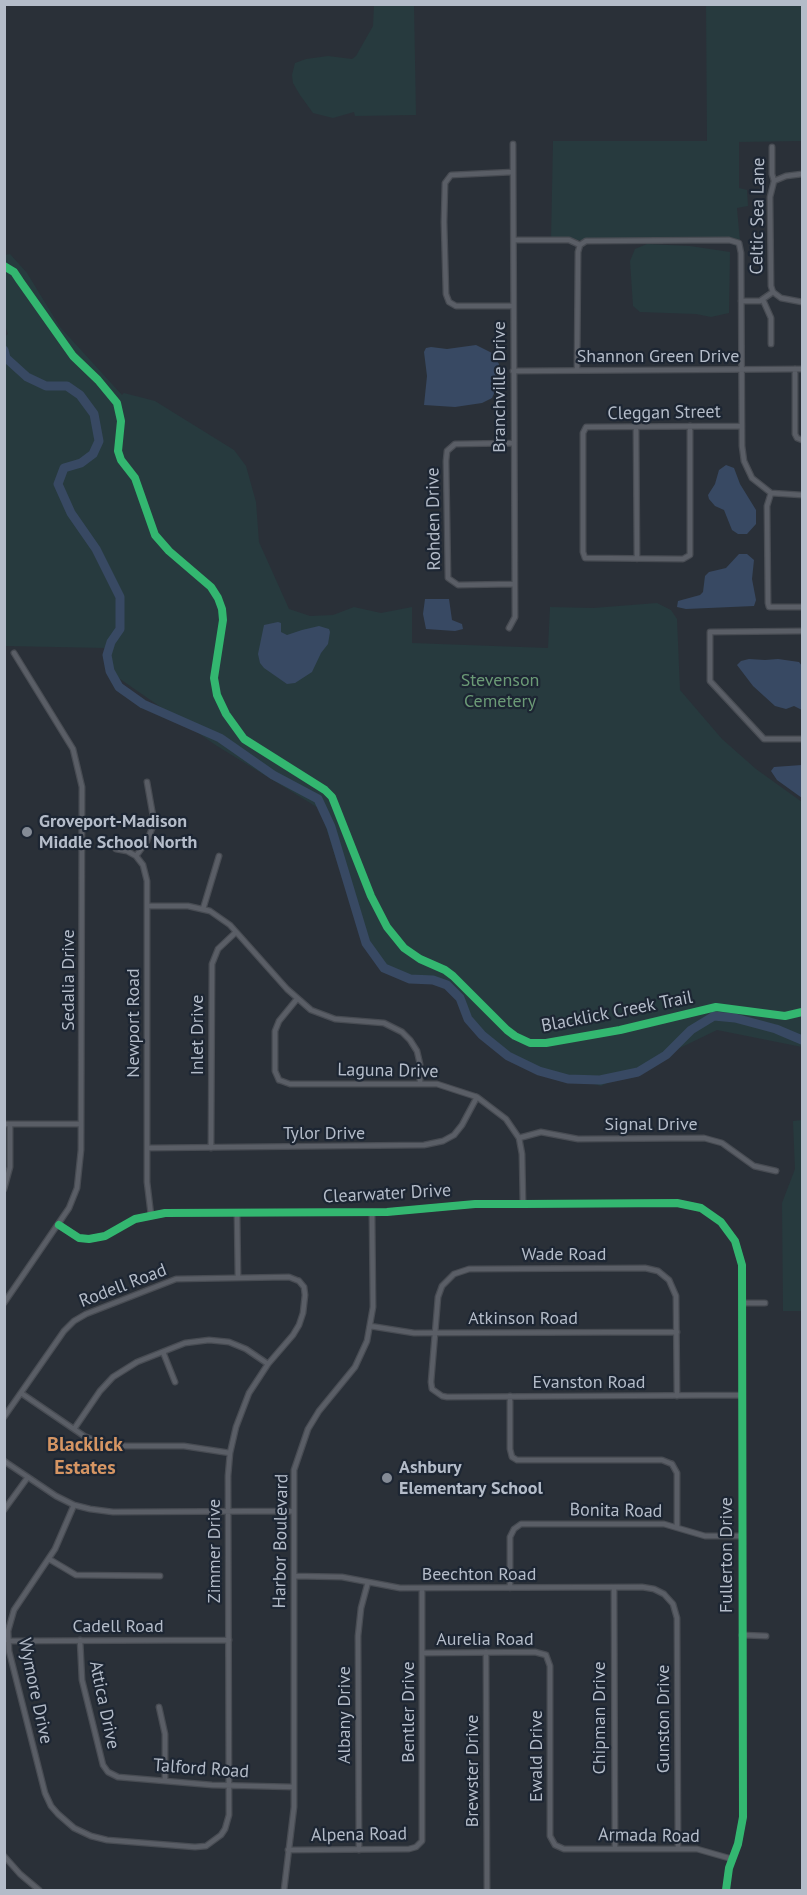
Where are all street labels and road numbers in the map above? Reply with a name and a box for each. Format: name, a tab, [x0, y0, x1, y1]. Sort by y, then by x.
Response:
street label: Celtic Sea Lane	[746, 157, 770, 275]
street label: Branchville Drive	[489, 321, 511, 453]
street label: Shannon Green Drive	[577, 346, 739, 368]
street label: Cleggan Street	[607, 401, 721, 425]
street label: Rohden Drive	[422, 467, 446, 571]
street label: Sedalia Drive	[58, 929, 80, 1031]
street label: Newport Road	[123, 968, 145, 1078]
street label: Blacklick Creek Trail	[539, 987, 695, 1037]
street label: Inlet Drive	[187, 995, 209, 1075]
street label: Laguna Drive	[337, 1059, 439, 1083]
street label: Signal Drive	[604, 1114, 698, 1136]
street label: Tylor Drive	[283, 1123, 365, 1145]
street label: Clearwater Drive	[322, 1180, 452, 1208]
street label: Wade Road	[522, 1244, 606, 1266]
street label: Rodell Road	[76, 1259, 170, 1313]
street label: Atkinson Road	[468, 1308, 578, 1330]
street label: Evanston Road	[533, 1372, 645, 1394]
street label: Harbor Boulevard	[269, 1473, 293, 1609]
street label: Fullerton Drive	[716, 1497, 738, 1613]
street label: Zimmer Drive	[204, 1499, 226, 1603]
street label: Bonita Road	[569, 1499, 663, 1523]
street label: Beechton Road	[422, 1564, 536, 1586]
street label: Cadell Road	[72, 1616, 164, 1638]
street label: Aurelia Road	[436, 1629, 534, 1651]
street label: Wymore Drive	[13, 1636, 57, 1746]
street label: Attica Drive	[84, 1659, 124, 1751]
street label: Bentler Drive	[398, 1661, 420, 1763]
street label: Chipman Drive	[589, 1661, 611, 1775]
street label: Gunston Drive	[653, 1665, 675, 1773]
street label: Albany Drive	[334, 1666, 356, 1764]
street label: Ewald Drive	[526, 1710, 548, 1802]
street label: Brewster Drive	[462, 1715, 484, 1827]
street label: Talford Road	[152, 1755, 250, 1783]
street label: Alpena Road	[311, 1823, 407, 1847]
street label: Armada Road	[598, 1824, 700, 1848]

